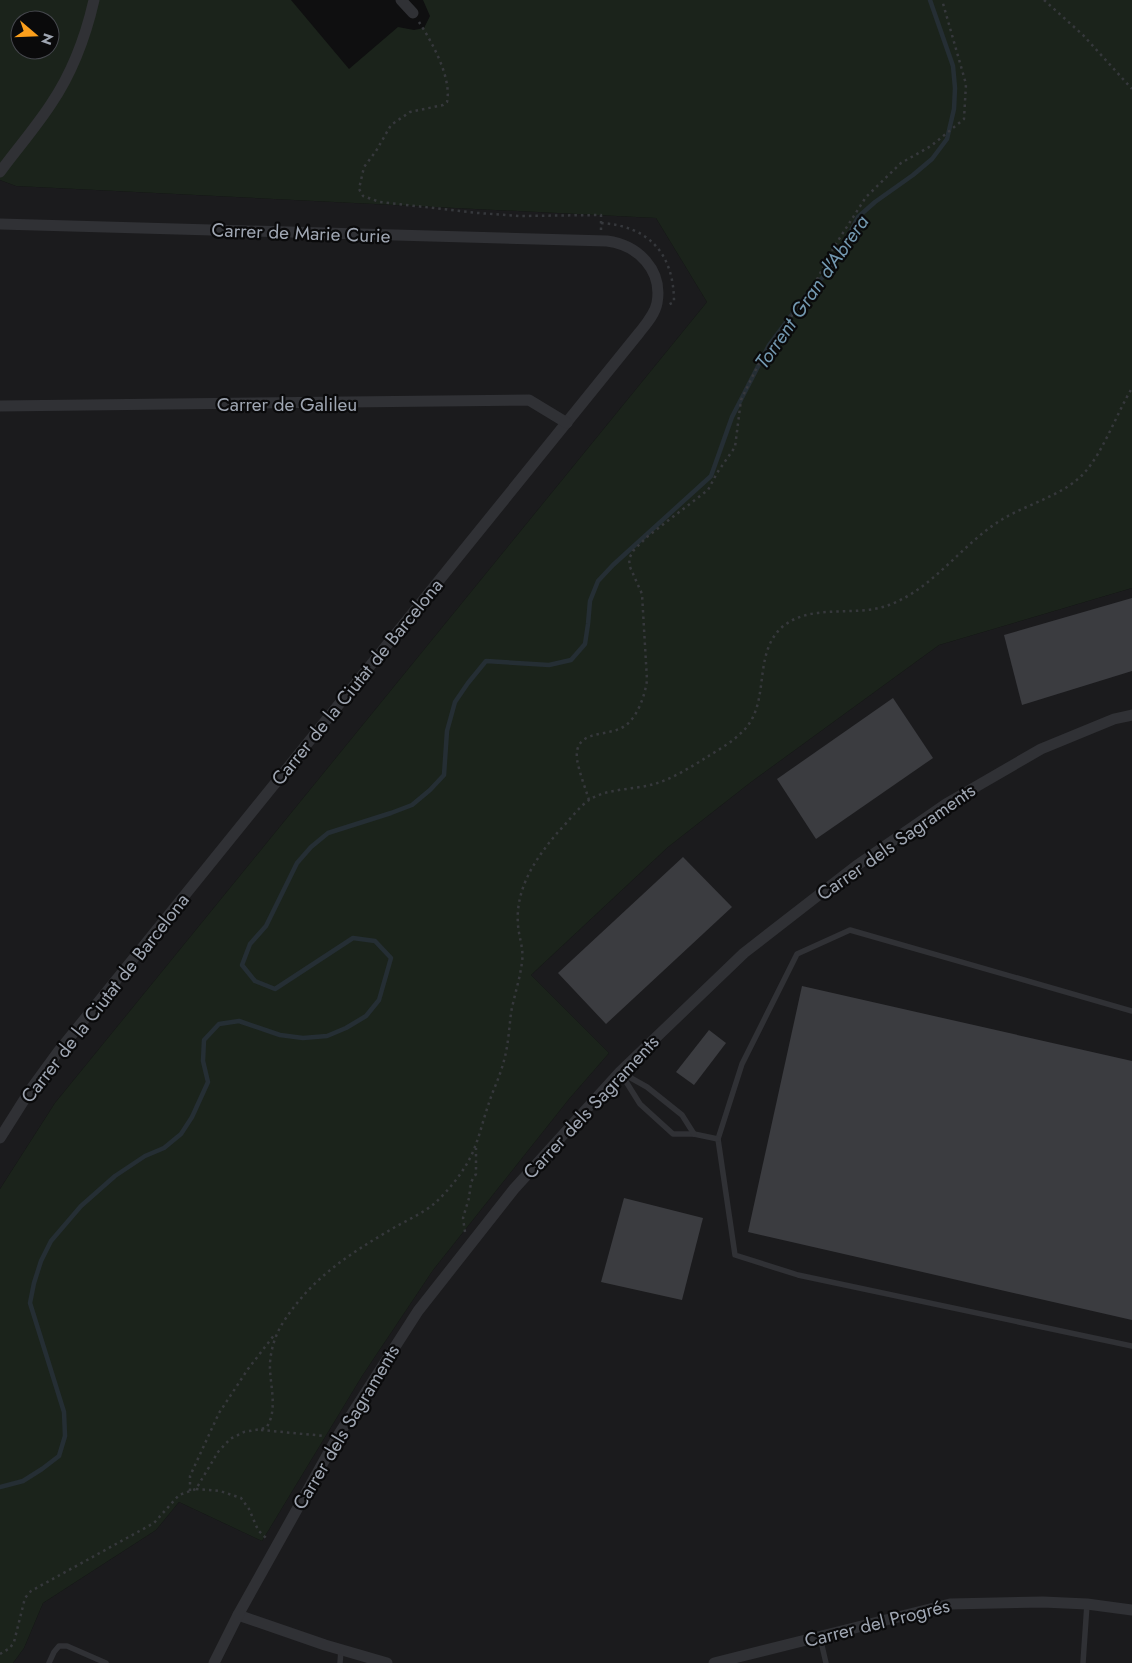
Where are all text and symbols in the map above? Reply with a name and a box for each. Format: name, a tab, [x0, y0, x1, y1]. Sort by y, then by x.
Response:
north arrow	[10, 10, 60, 60]
text: N	[36, 31, 59, 48]
water label: Torrent Gran d'Abrera	[748, 209, 876, 375]
street label: Carrer de Marie Curie	[211, 216, 391, 250]
street label: Carrer de Galileu	[217, 391, 357, 418]
street label: Carrer de la Ciutat de Barcelona	[265, 573, 449, 791]
street label: Carrer dels Sagraments	[811, 777, 981, 907]
street label: Carrer de la Ciutat de Barcelona	[15, 888, 195, 1108]
street label: Carrer dels Sagraments	[517, 1029, 665, 1185]
street label: Carrer dels Sagraments	[286, 1339, 406, 1515]
street label: Carrer del Progrés	[802, 1592, 953, 1654]

